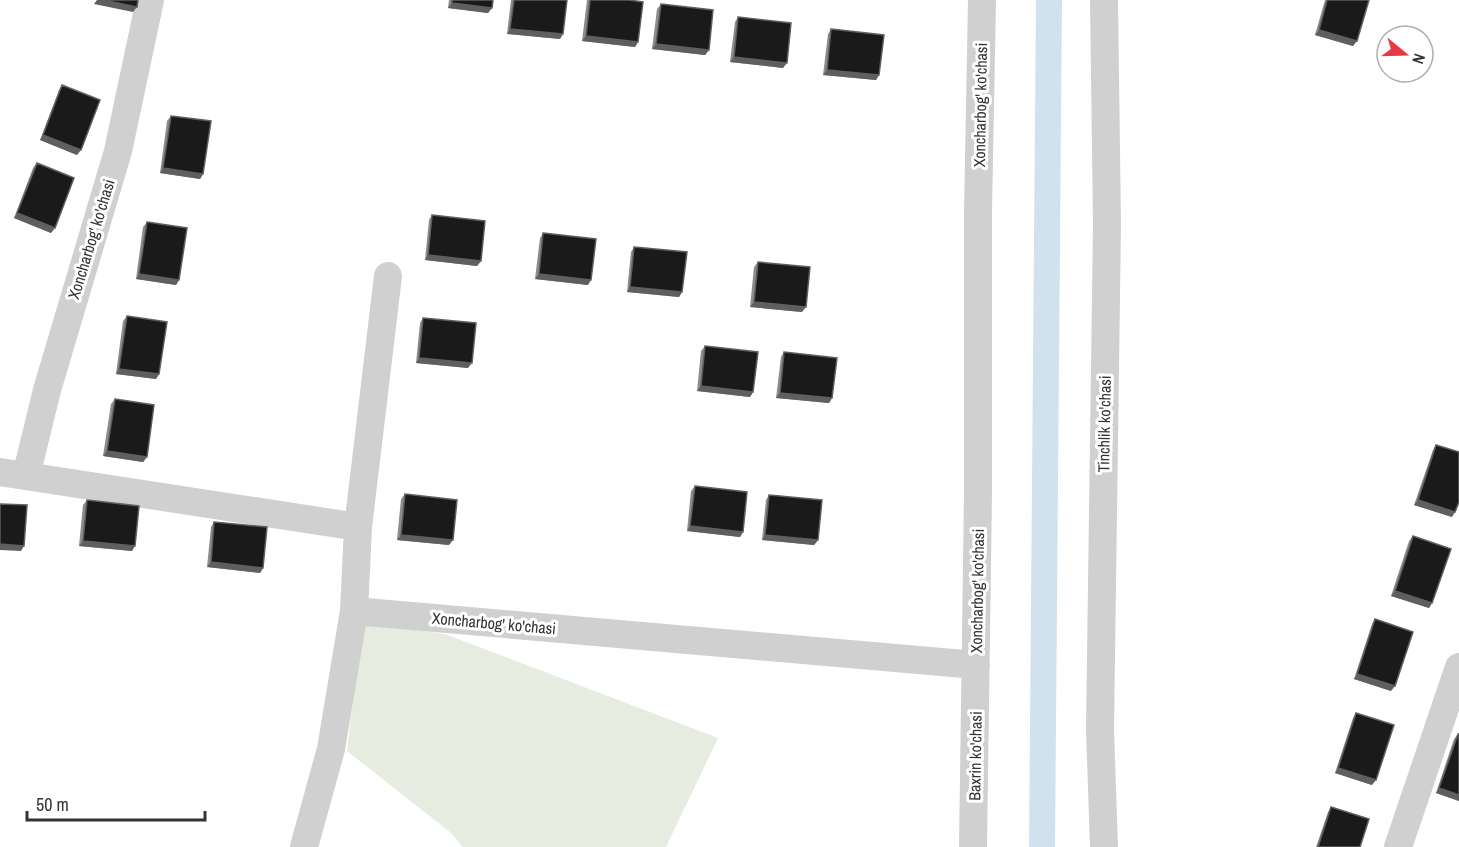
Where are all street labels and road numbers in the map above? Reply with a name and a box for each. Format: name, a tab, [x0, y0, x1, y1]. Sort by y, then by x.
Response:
street label: Xoncharbog' ko'chasi	[968, 43, 992, 167]
street label: Xoncharbog' ko'chasi	[62, 176, 120, 302]
street label: Tinchlik ko'chasi	[1092, 375, 1116, 473]
street label: Xoncharbog' ko'chasi	[965, 529, 989, 653]
street label: Xoncharbog' ko'chasi	[431, 607, 557, 639]
street label: Baxrin ko'chasi	[963, 711, 987, 801]

